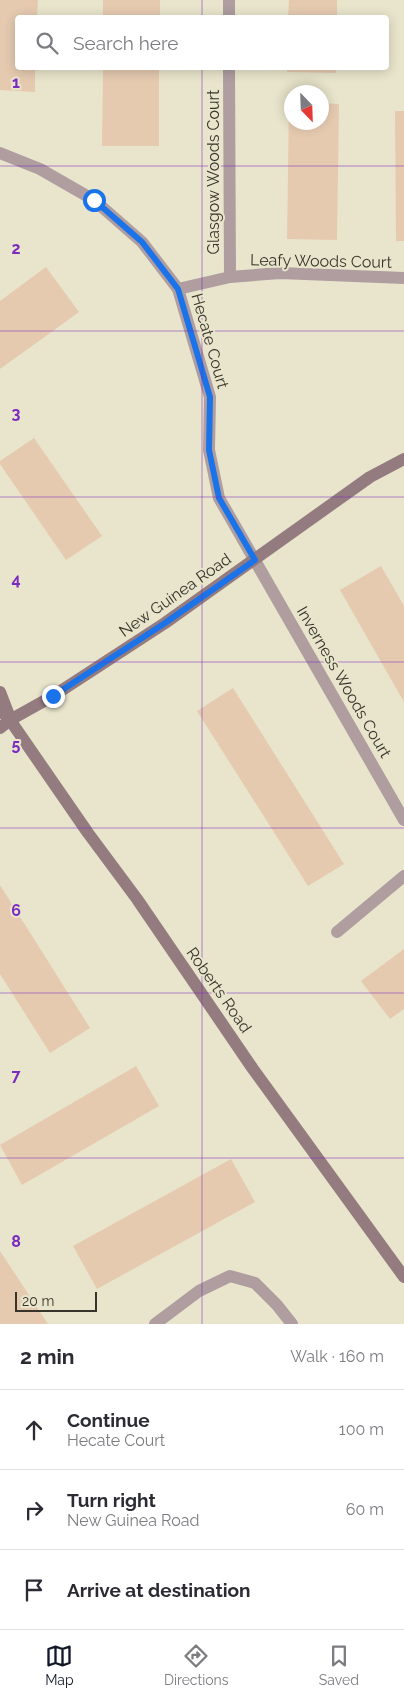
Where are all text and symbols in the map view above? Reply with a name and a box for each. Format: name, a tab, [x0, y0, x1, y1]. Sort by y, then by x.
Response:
search box	[15, 15, 389, 70]
icon: search	[33, 29, 61, 57]
text: Search here	[73, 32, 179, 54]
text: 1	[12, 73, 20, 92]
north arrow	[284, 85, 329, 130]
street label: Glasgow Woods Court	[204, 89, 223, 254]
route start	[83, 189, 106, 212]
text: 2	[11, 239, 21, 258]
street label: Leafy Woods Court	[250, 250, 393, 272]
street label: Hecate Court	[187, 291, 233, 391]
text: 3	[12, 404, 21, 423]
street label: New Guinea Road	[115, 549, 235, 641]
text: 4	[11, 570, 21, 589]
street label: Inverness Woods Court	[293, 603, 395, 762]
route end	[42, 685, 65, 708]
text: 5	[12, 735, 21, 754]
text: 6	[11, 901, 21, 920]
street label: Roberts Road	[182, 944, 256, 1036]
text: 7	[12, 1066, 21, 1085]
text: 8	[11, 1232, 21, 1251]
scale bar	[15, 1289, 98, 1312]
text: 20 m	[22, 1293, 54, 1309]
text: 2 min	[20, 1344, 74, 1369]
text: Walk · 160 m	[290, 1347, 384, 1366]
text: Continue	[67, 1409, 150, 1431]
icon: ahead	[20, 1416, 48, 1444]
text: 100 m	[339, 1420, 384, 1439]
text: Hecate Court	[67, 1431, 165, 1450]
text: Turn right	[67, 1489, 156, 1511]
icon: right	[20, 1496, 48, 1524]
text: 60 m	[346, 1500, 384, 1519]
text: New Guinea Road	[67, 1511, 199, 1530]
icon: arrive	[20, 1576, 48, 1604]
text: Arrive at destination	[67, 1579, 251, 1601]
tab: Map	[45, 1642, 74, 1688]
tab: Directions	[164, 1642, 229, 1688]
tab: Saved	[319, 1642, 359, 1688]

